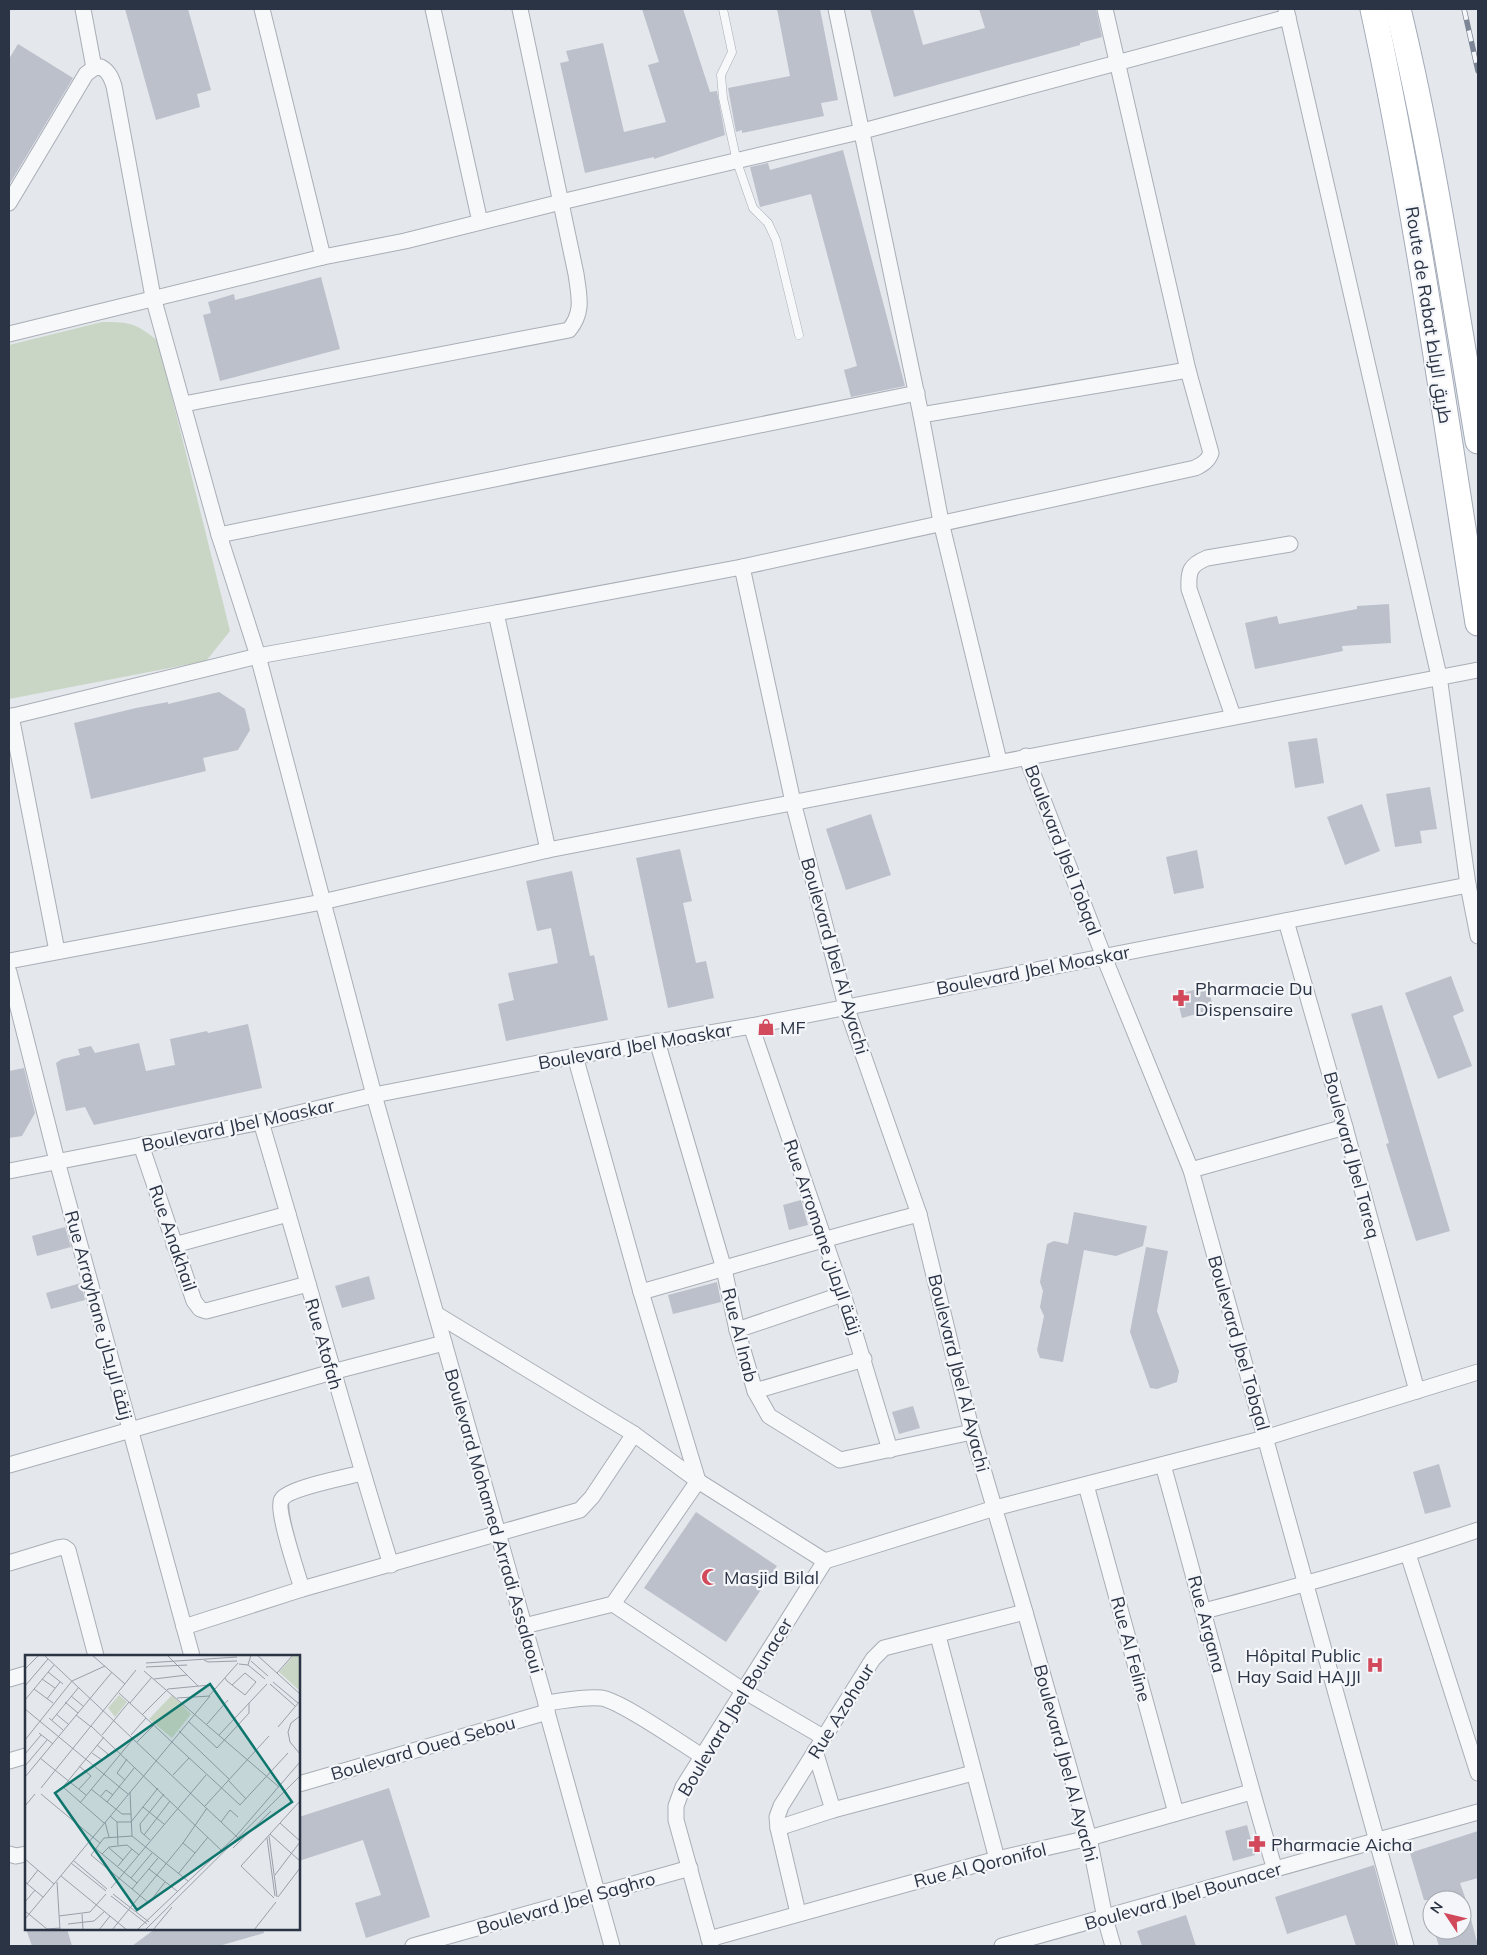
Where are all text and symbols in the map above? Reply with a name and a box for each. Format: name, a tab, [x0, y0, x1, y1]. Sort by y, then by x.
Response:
street label: Route de Rabat طريق الرباط	[1399, 205, 1458, 425]
street label: Boulevard Jbel Tobqal	[1020, 761, 1106, 939]
street label: Boulevard Jbel Al Ayachi	[796, 855, 874, 1057]
street label: Boulevard Jbel Moaskar	[934, 940, 1132, 1000]
place label: Pharmacie Du Dispensaire	[1195, 977, 1313, 1021]
pharmacy icon: Pharmacie Du Dispensaire	[1171, 988, 1191, 1008]
place label: MF	[780, 1016, 806, 1039]
shop icon: MF	[756, 1017, 776, 1037]
street label: Boulevard Jbel Moaskar	[536, 1018, 734, 1074]
street label: Boulevard Jbel Tareq	[1319, 1069, 1385, 1241]
street label: Boulevard Jbel Moaskar	[140, 1093, 337, 1157]
street label: Rue Arromane زنقة الرمان	[779, 1136, 867, 1338]
street label: Rue Anakhail	[144, 1182, 202, 1294]
street label: Rue Arrayhane زنقة الريحان	[60, 1208, 138, 1422]
street label: Boulevard Jbel Tobqal	[1203, 1253, 1275, 1433]
street label: Boulevard Jbel Al Ayachi	[923, 1272, 995, 1474]
street label: Rue Al Inab	[717, 1285, 763, 1385]
street label: Rue Atofah	[300, 1296, 348, 1392]
street label: Boulevard Mohamed Arradi Assalaoui	[439, 1366, 549, 1676]
place label: Masjid Bilal	[724, 1566, 819, 1589]
mosque icon: Masjid Bilal	[700, 1567, 720, 1587]
street label: Rue Argana	[1183, 1573, 1231, 1675]
street label: Rue Al Feline	[1106, 1594, 1156, 1704]
street label: Boulevard Jbel Bounacer	[673, 1613, 798, 1800]
place label: Hôpital Public Hay Said HAJJI	[1237, 1644, 1361, 1688]
inset map	[25, 1655, 300, 1930]
hospital icon: Hôpital Public Hay Said HAJJI	[1365, 1655, 1385, 1675]
street label: Rue Azohour	[803, 1659, 880, 1763]
street label: Boulevard Jbel Al Ayachi	[1029, 1662, 1103, 1864]
street label: Boulevard Oued Sebou	[328, 1711, 518, 1785]
place label: Pharmacie Aicha	[1271, 1833, 1413, 1856]
pharmacy icon: Pharmacie Aicha	[1247, 1834, 1267, 1854]
street label: Rue Al Qoronifol	[911, 1837, 1049, 1893]
street label: Boulevard Jbel Bounacer	[1082, 1857, 1285, 1935]
street label: Boulevard Jbel Saghro	[474, 1867, 658, 1939]
north arrow	[1422, 1890, 1472, 1940]
text: N	[1426, 1898, 1447, 1917]

